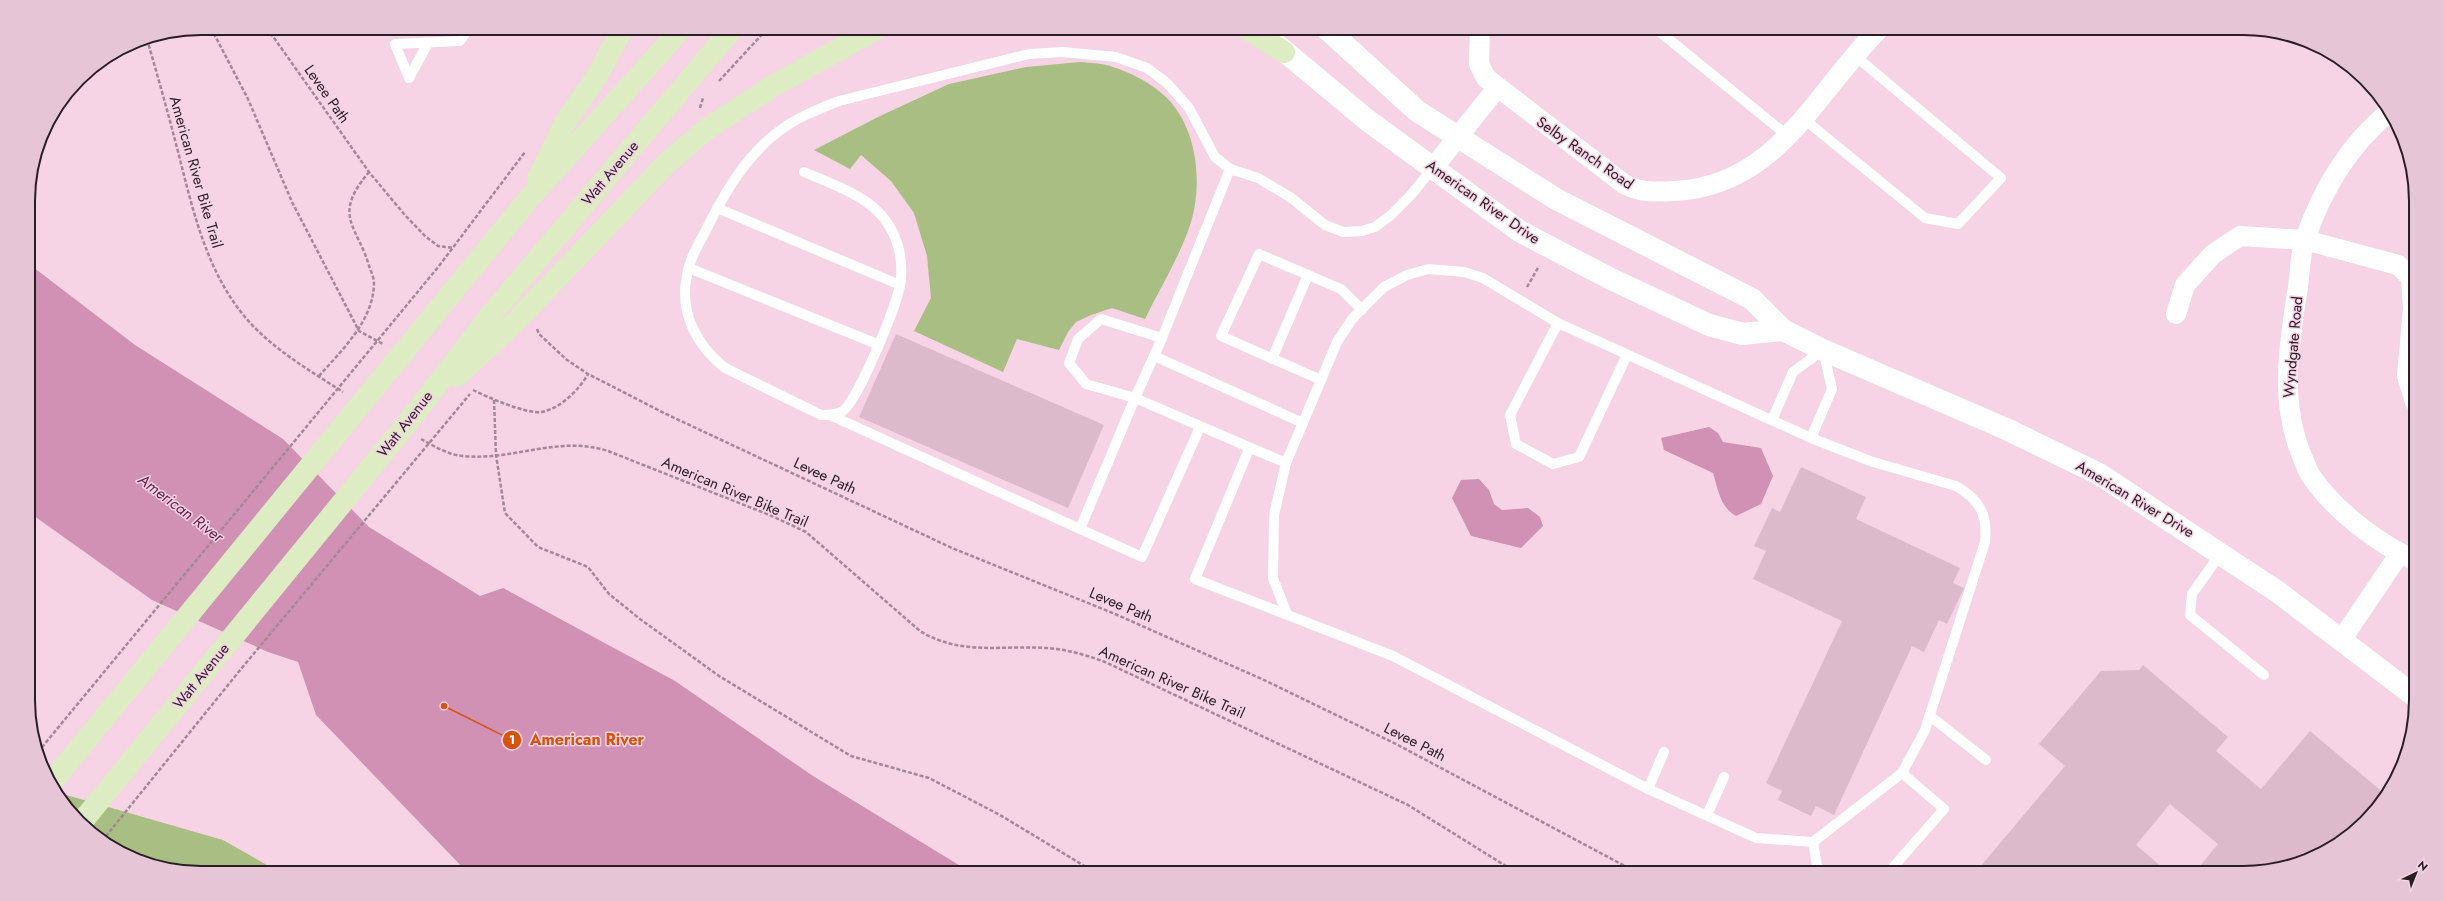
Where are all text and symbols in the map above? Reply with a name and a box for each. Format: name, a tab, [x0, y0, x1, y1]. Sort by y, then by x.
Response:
street label: Levee Path	[299, 60, 355, 128]
street label: American River Bike Trail	[164, 93, 228, 251]
street label: Selby Ranch Road	[1532, 111, 1638, 195]
street label: Watt Avenue	[576, 135, 644, 210]
street label: American River Drive	[1422, 154, 1545, 250]
street label: Wyndgate Road	[2278, 295, 2308, 399]
street label: Watt Avenue	[372, 386, 438, 462]
street label: American River Bike Trail	[658, 451, 812, 533]
street label: Levee Path	[790, 452, 860, 500]
street label: American River Drive	[2072, 455, 2199, 543]
water label: American River	[133, 468, 230, 549]
street label: Levee Path	[1086, 582, 1156, 628]
street label: Watt Avenue	[168, 638, 235, 714]
street label: American River Bike Trail	[1096, 640, 1248, 724]
street label: Levee Path	[1380, 717, 1450, 767]
callout: American River	[502, 726, 652, 754]
text: American River	[529, 728, 645, 751]
text: 1	[509, 731, 515, 749]
north arrow	[2396, 853, 2436, 893]
text: N	[2414, 857, 2431, 875]

